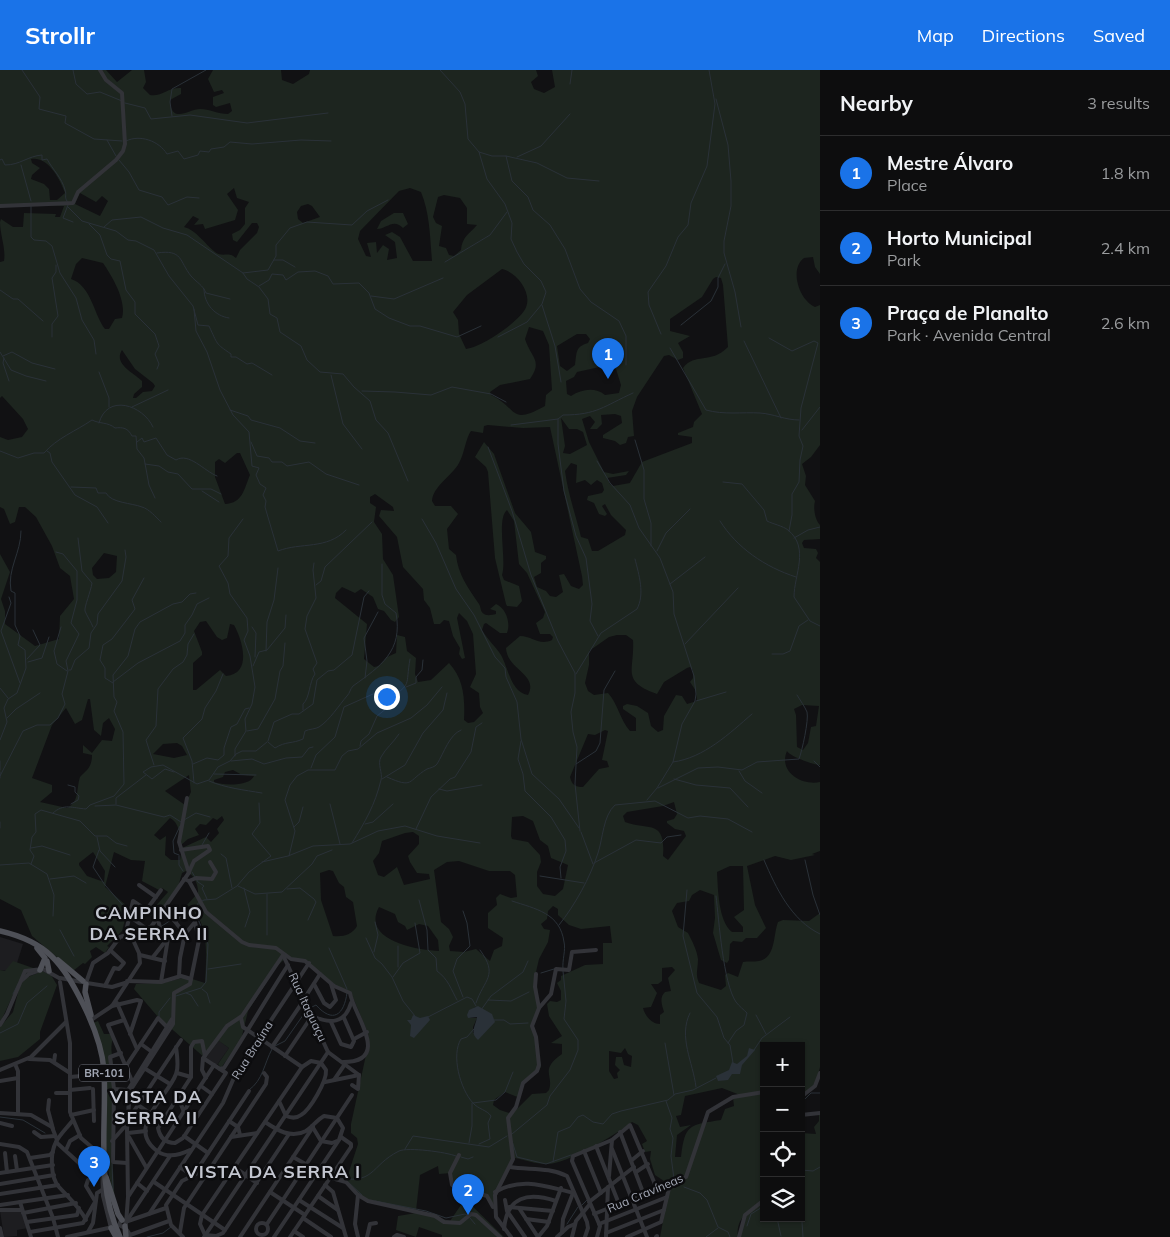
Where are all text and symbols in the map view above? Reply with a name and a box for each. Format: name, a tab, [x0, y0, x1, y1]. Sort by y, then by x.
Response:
text: Strollr	[25, 20, 95, 50]
text: Map	[917, 24, 954, 47]
text: Directions	[982, 24, 1065, 47]
text: Saved	[1093, 24, 1145, 47]
text: Nearby	[840, 90, 913, 116]
text: 3 results	[1087, 93, 1150, 113]
text: Mestre Álvaro	[887, 151, 1013, 175]
text: 1	[851, 163, 861, 183]
text: 1.8 km	[1101, 163, 1150, 183]
text: Place	[887, 175, 927, 195]
text: Horto Municipal	[887, 226, 1032, 250]
text: 2	[851, 238, 861, 258]
text: 2.4 km	[1101, 238, 1150, 258]
text: Park	[887, 250, 921, 270]
text: Praça de Planalto	[887, 301, 1048, 325]
text: 3	[851, 313, 861, 333]
text: 2.6 km	[1101, 313, 1150, 333]
text: Park · Avenida Central	[887, 325, 1051, 345]
pin: 1	[592, 338, 624, 379]
your location	[374, 684, 400, 710]
district label: CAMPINHO DA SERRA II	[90, 901, 208, 945]
street label: Rua Itaguaçu	[286, 970, 330, 1044]
street label: Rua Braúna	[228, 1018, 276, 1082]
map controls	[760, 1042, 805, 1222]
button: +	[760, 1042, 805, 1087]
road number: BR-101	[79, 1064, 129, 1081]
district label: VISTA DA SERRA II	[109, 1085, 202, 1129]
button: −	[760, 1087, 805, 1132]
button: locate	[760, 1132, 805, 1177]
pin: 3	[78, 1146, 110, 1187]
district label: VISTA DA SERRA I	[184, 1160, 361, 1183]
street label: Rua Cravíneas	[605, 1170, 685, 1216]
pin: 2	[452, 1174, 484, 1215]
button: layers	[760, 1177, 805, 1222]

